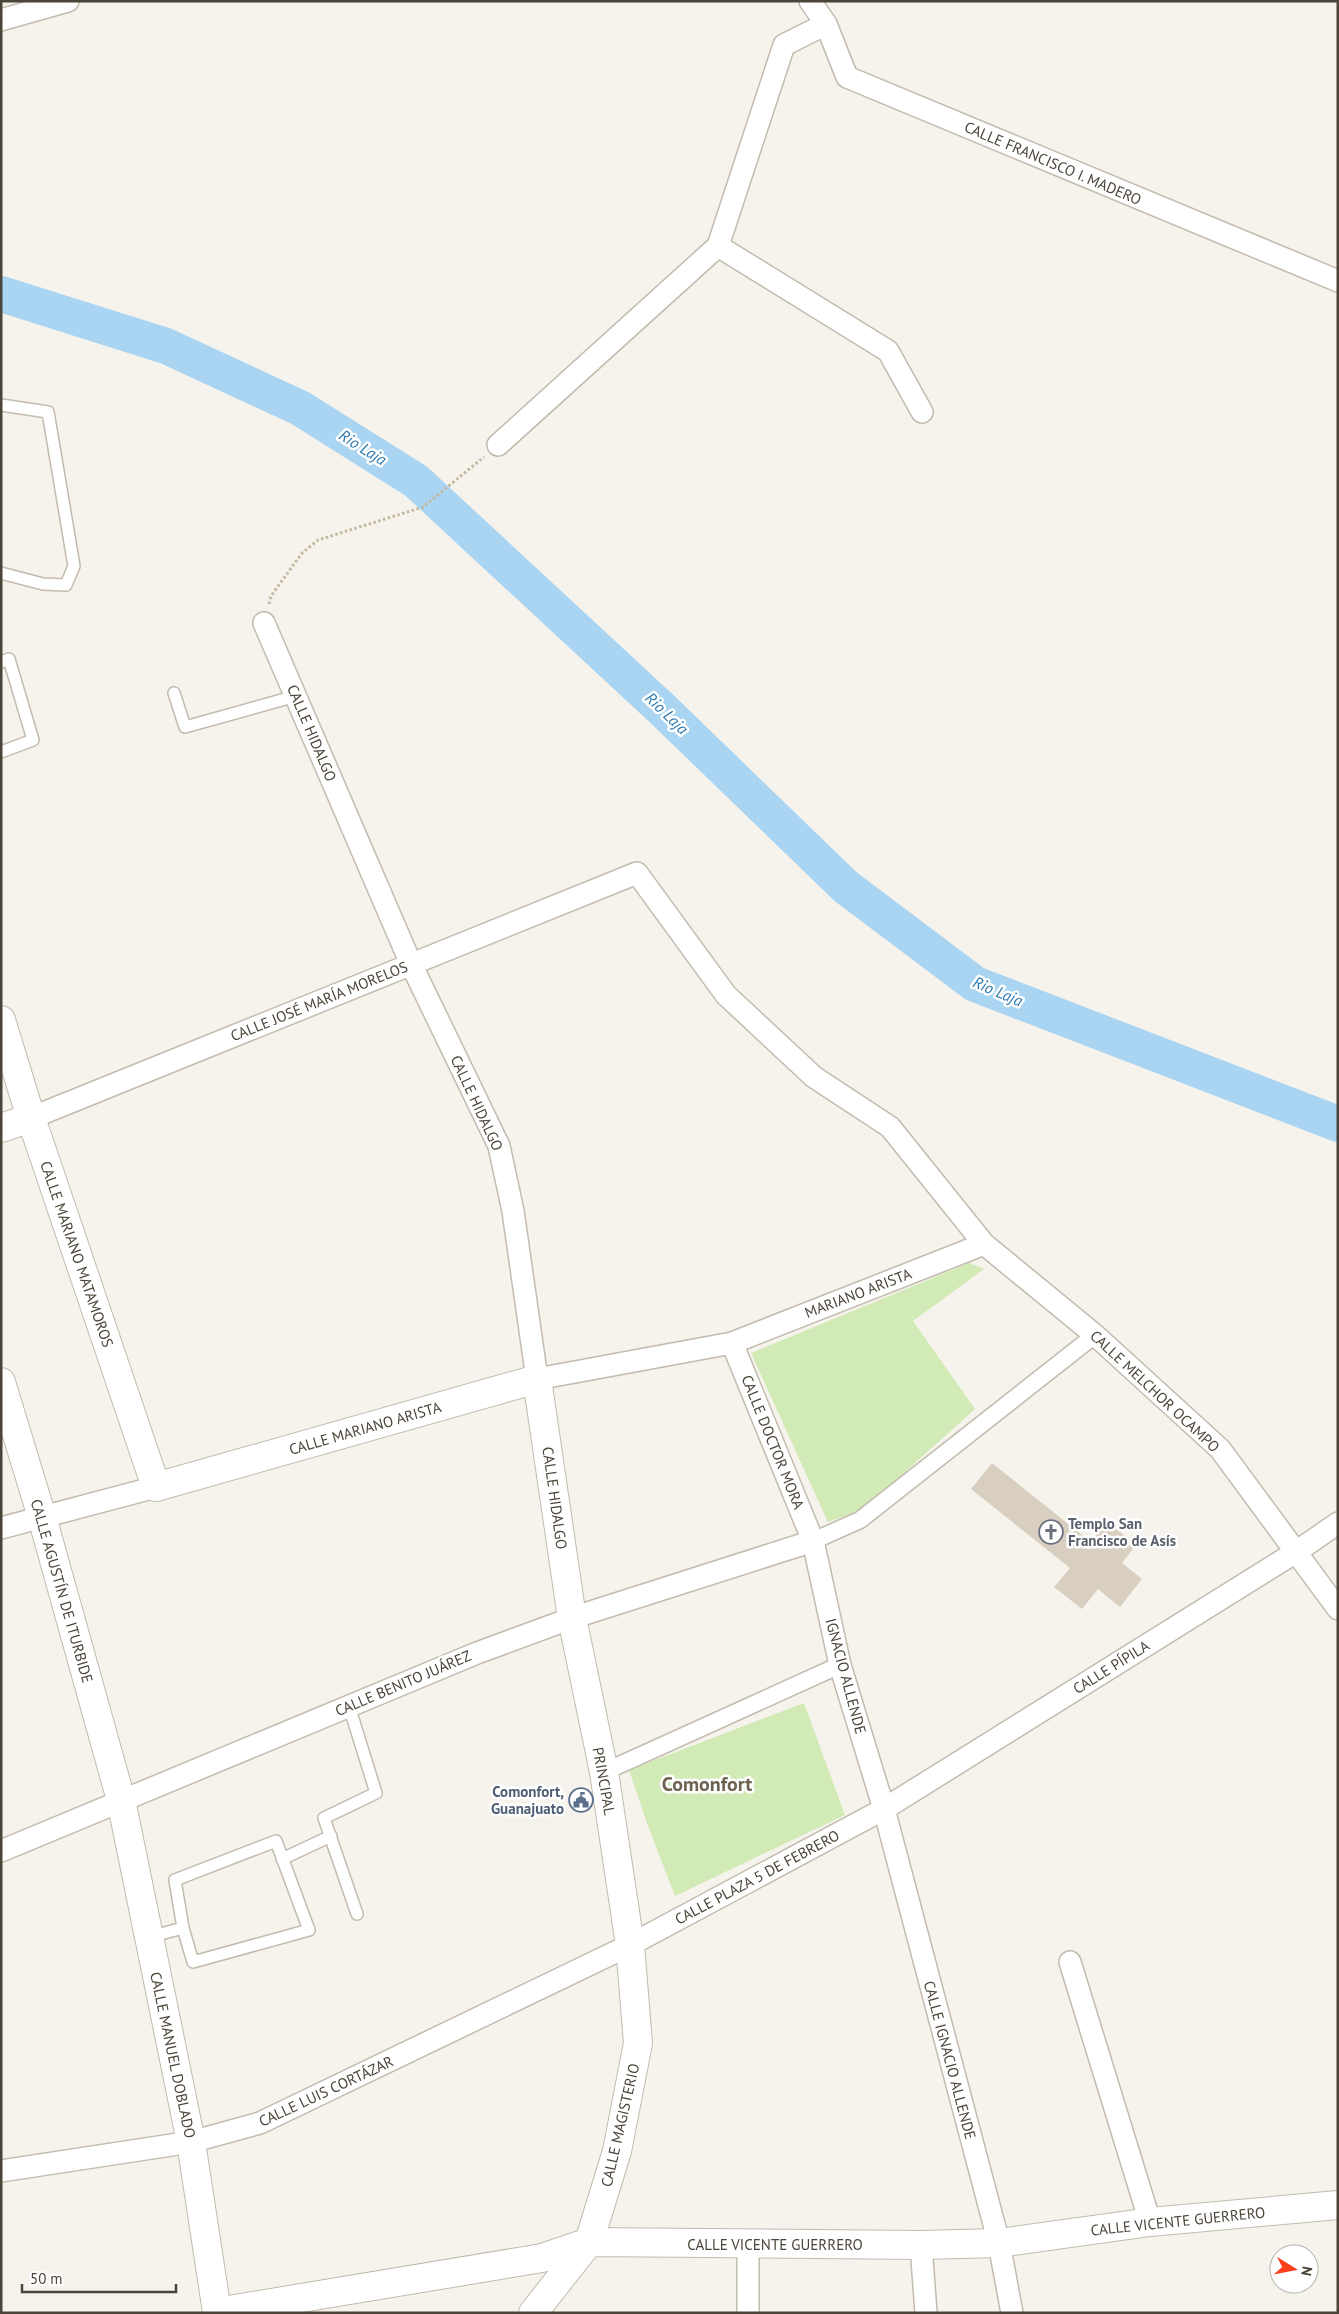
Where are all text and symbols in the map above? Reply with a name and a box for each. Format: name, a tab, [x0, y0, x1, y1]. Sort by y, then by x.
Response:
street label: CALLE FRANCISCO I. MADERO	[962, 117, 1144, 209]
water label: Rio Laja	[336, 425, 391, 469]
street label: CALLE HIDALGO	[283, 682, 341, 784]
water label: Rio Laja	[641, 688, 693, 738]
street label: CALLE JOSÉ MARÍA MORELOS	[228, 957, 410, 1045]
water label: Rio Laja	[970, 972, 1026, 1010]
street label: CALLE HIDALGO	[447, 1052, 507, 1154]
street label: CALLE MARIANO MATAMOROS	[36, 1158, 118, 1350]
street label: MARIANO ARISTA	[802, 1264, 914, 1322]
street label: CALLE MELCHOR OCAMPO	[1086, 1326, 1224, 1456]
street label: CALLE DOCTOR MORA	[737, 1372, 809, 1512]
street label: CALLE MARIANO ARISTA	[287, 1397, 443, 1459]
street label: CALLE HIDALGO	[538, 1446, 572, 1550]
street label: CALLE AGUSTÍN DE ITURBIDE	[27, 1497, 97, 1685]
place label: Templo San Francisco de Asís	[1068, 1514, 1176, 1550]
church icon: Templo San Francisco de Asís	[1038, 1519, 1064, 1545]
street label: IGNACIO ALLENDE	[821, 1616, 871, 1736]
street label: CALLE PÍPILA	[1069, 1636, 1153, 1698]
street label: CALLE BENITO JUÁREZ	[332, 1646, 474, 1720]
street label: PRINCIPAL	[589, 1746, 619, 1817]
district label: Comonfort	[662, 1771, 752, 1797]
place label: Comonfort, Guanajuato	[491, 1782, 564, 1818]
public building icon: Comonfort, Guanajuato	[568, 1787, 594, 1813]
street label: CALLE PLAZA 5 DE FEBRERO	[672, 1826, 842, 1928]
street label: CALLE MANUEL DOBLADO	[146, 1970, 200, 2140]
street label: CALLE IGNACIO ALLENDE	[920, 1979, 980, 2141]
street label: CALLE LUIS CORTÁZAR	[256, 2051, 396, 2131]
street label: CALLE MAGISTERIO	[597, 2061, 643, 2189]
street label: CALLE VICENTE GUERRERO	[1090, 2202, 1266, 2240]
street label: CALLE VICENTE GUERRERO	[687, 2235, 863, 2254]
north arrow	[1269, 2244, 1319, 2294]
scale bar	[22, 2262, 176, 2294]
text: N	[1297, 2265, 1316, 2277]
text: 50 m	[30, 2269, 63, 2288]

